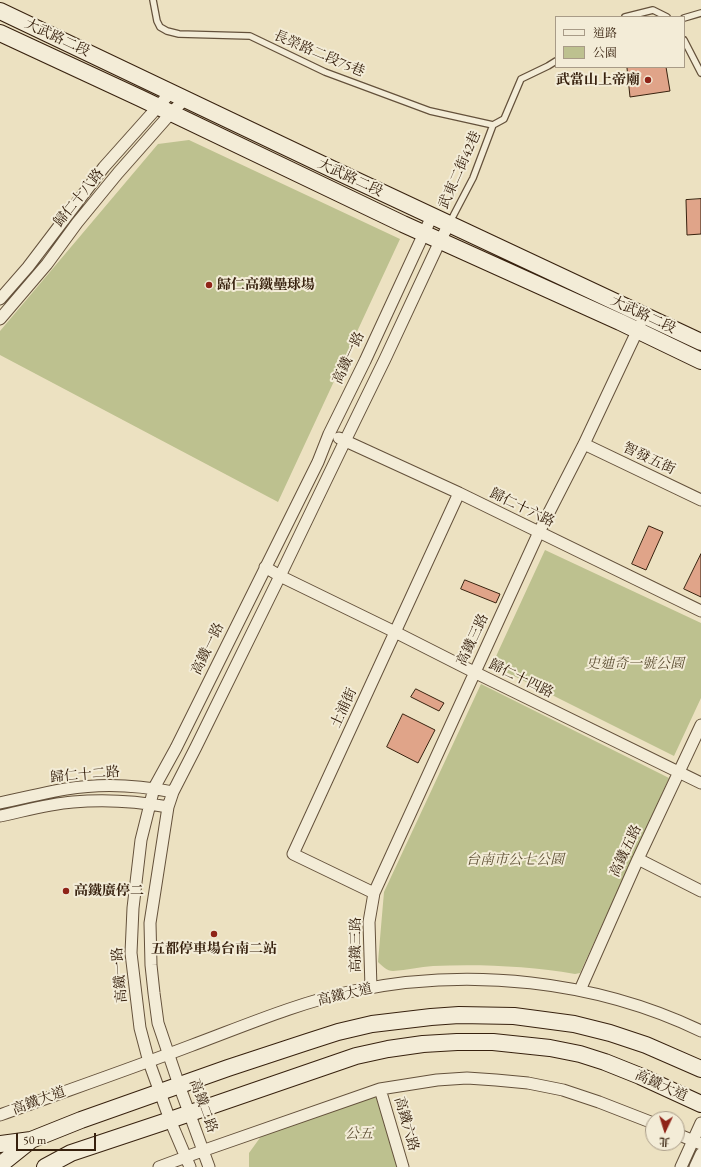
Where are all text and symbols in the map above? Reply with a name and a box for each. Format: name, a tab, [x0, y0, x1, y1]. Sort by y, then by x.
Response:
street label: 大武路二段	[22, 16, 92, 60]
legend	[555, 16, 685, 68]
text: 道路	[593, 25, 617, 41]
street label: 長榮路二段75巷	[271, 27, 367, 81]
text: 公園	[593, 45, 617, 61]
place label: 武當山上帝廟	[556, 72, 640, 88]
marker: 武當山上帝廟	[643, 75, 653, 85]
street label: 武東二街42巷	[435, 128, 485, 212]
street label: 大武路二段	[315, 156, 385, 200]
street label: 歸仁十八路	[50, 166, 108, 230]
place label: 歸仁高鐵壘球場	[217, 277, 315, 293]
marker: 歸仁高鐵壘球場	[204, 280, 214, 290]
street label: 大武路二段	[608, 293, 678, 337]
street label: 高鐵一路	[330, 329, 368, 387]
street label: 智發五街	[620, 440, 678, 478]
street label: 歸仁十六路	[487, 485, 557, 531]
street label: 高鐵三路	[454, 611, 492, 669]
street label: 高鐵一路	[188, 620, 228, 678]
street label: 歸仁十四路	[486, 656, 556, 702]
park label: 史迪奇一號公園	[586, 656, 684, 672]
street label: 土浦街	[328, 685, 360, 731]
street label: 歸仁十二路	[49, 764, 121, 786]
street label: 高鐵五路	[607, 822, 645, 880]
park label: 台南市公七公園	[466, 852, 564, 868]
place label: 高鐵廣停二	[74, 883, 144, 899]
marker: 高鐵廣停二	[61, 886, 71, 896]
street label: 高鐵三路	[348, 917, 364, 973]
marker: 五都停車場台南二站	[209, 929, 219, 939]
place label: 五都停車場台南二站	[151, 941, 277, 957]
street label: 高鐵一路	[109, 946, 131, 1004]
street label: 高鐵大道	[316, 981, 374, 1009]
street label: 高鐵大道	[632, 1067, 690, 1105]
street label: 高鐵二路	[186, 1077, 220, 1135]
street label: 高鐵大道	[10, 1084, 68, 1118]
street label: 高鐵六路	[390, 1095, 422, 1153]
north arrow	[645, 1111, 685, 1151]
scale bar	[18, 1125, 98, 1151]
park label: 公五	[345, 1126, 373, 1142]
text: 50 m	[23, 1132, 46, 1148]
text: 北	[658, 1135, 670, 1149]

